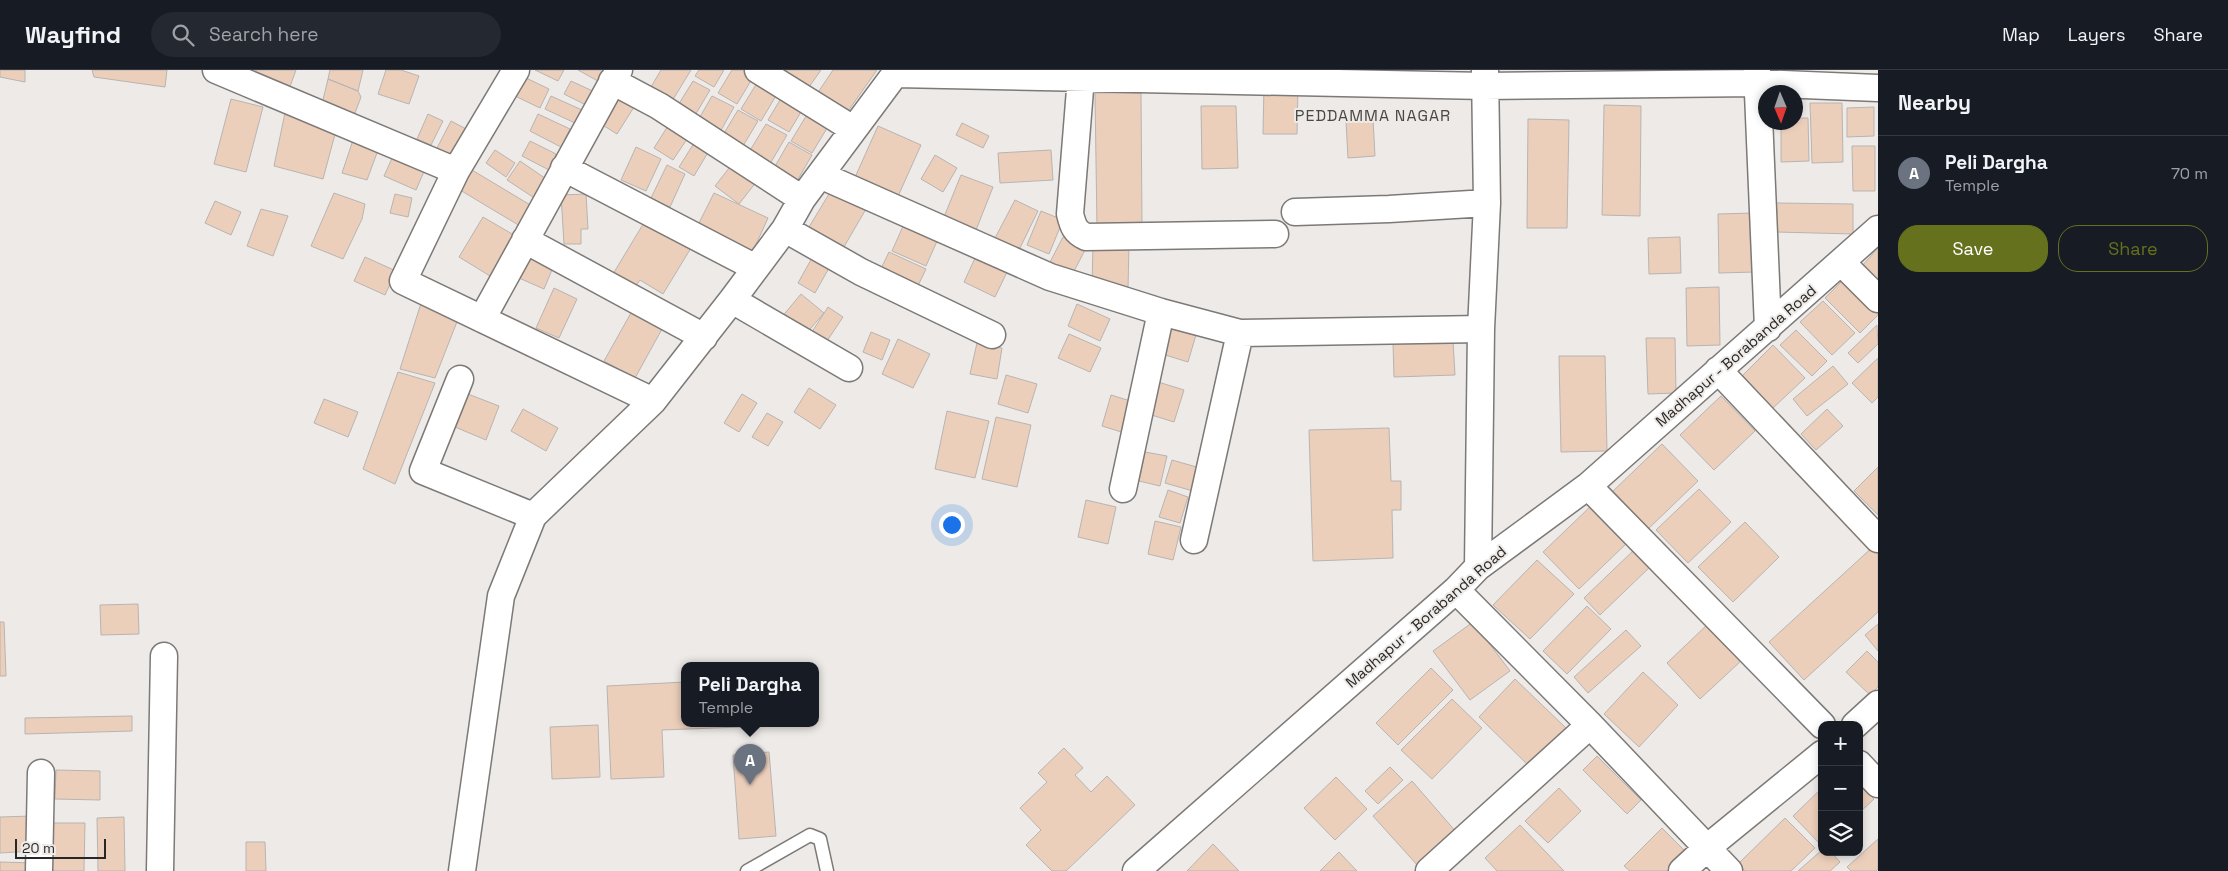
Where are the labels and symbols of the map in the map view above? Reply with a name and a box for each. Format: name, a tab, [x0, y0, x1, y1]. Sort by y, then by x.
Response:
north arrow	[1758, 85, 1803, 130]
district label: PEDDAMMA NAGAR	[1295, 105, 1451, 126]
street label: Madhapur - Borabanda Road	[1651, 281, 1820, 431]
your location	[939, 512, 965, 538]
street label: Madhapur - Borabanda Road	[1341, 542, 1510, 692]
pin: A	[734, 744, 766, 785]
scale bar	[15, 836, 106, 859]

